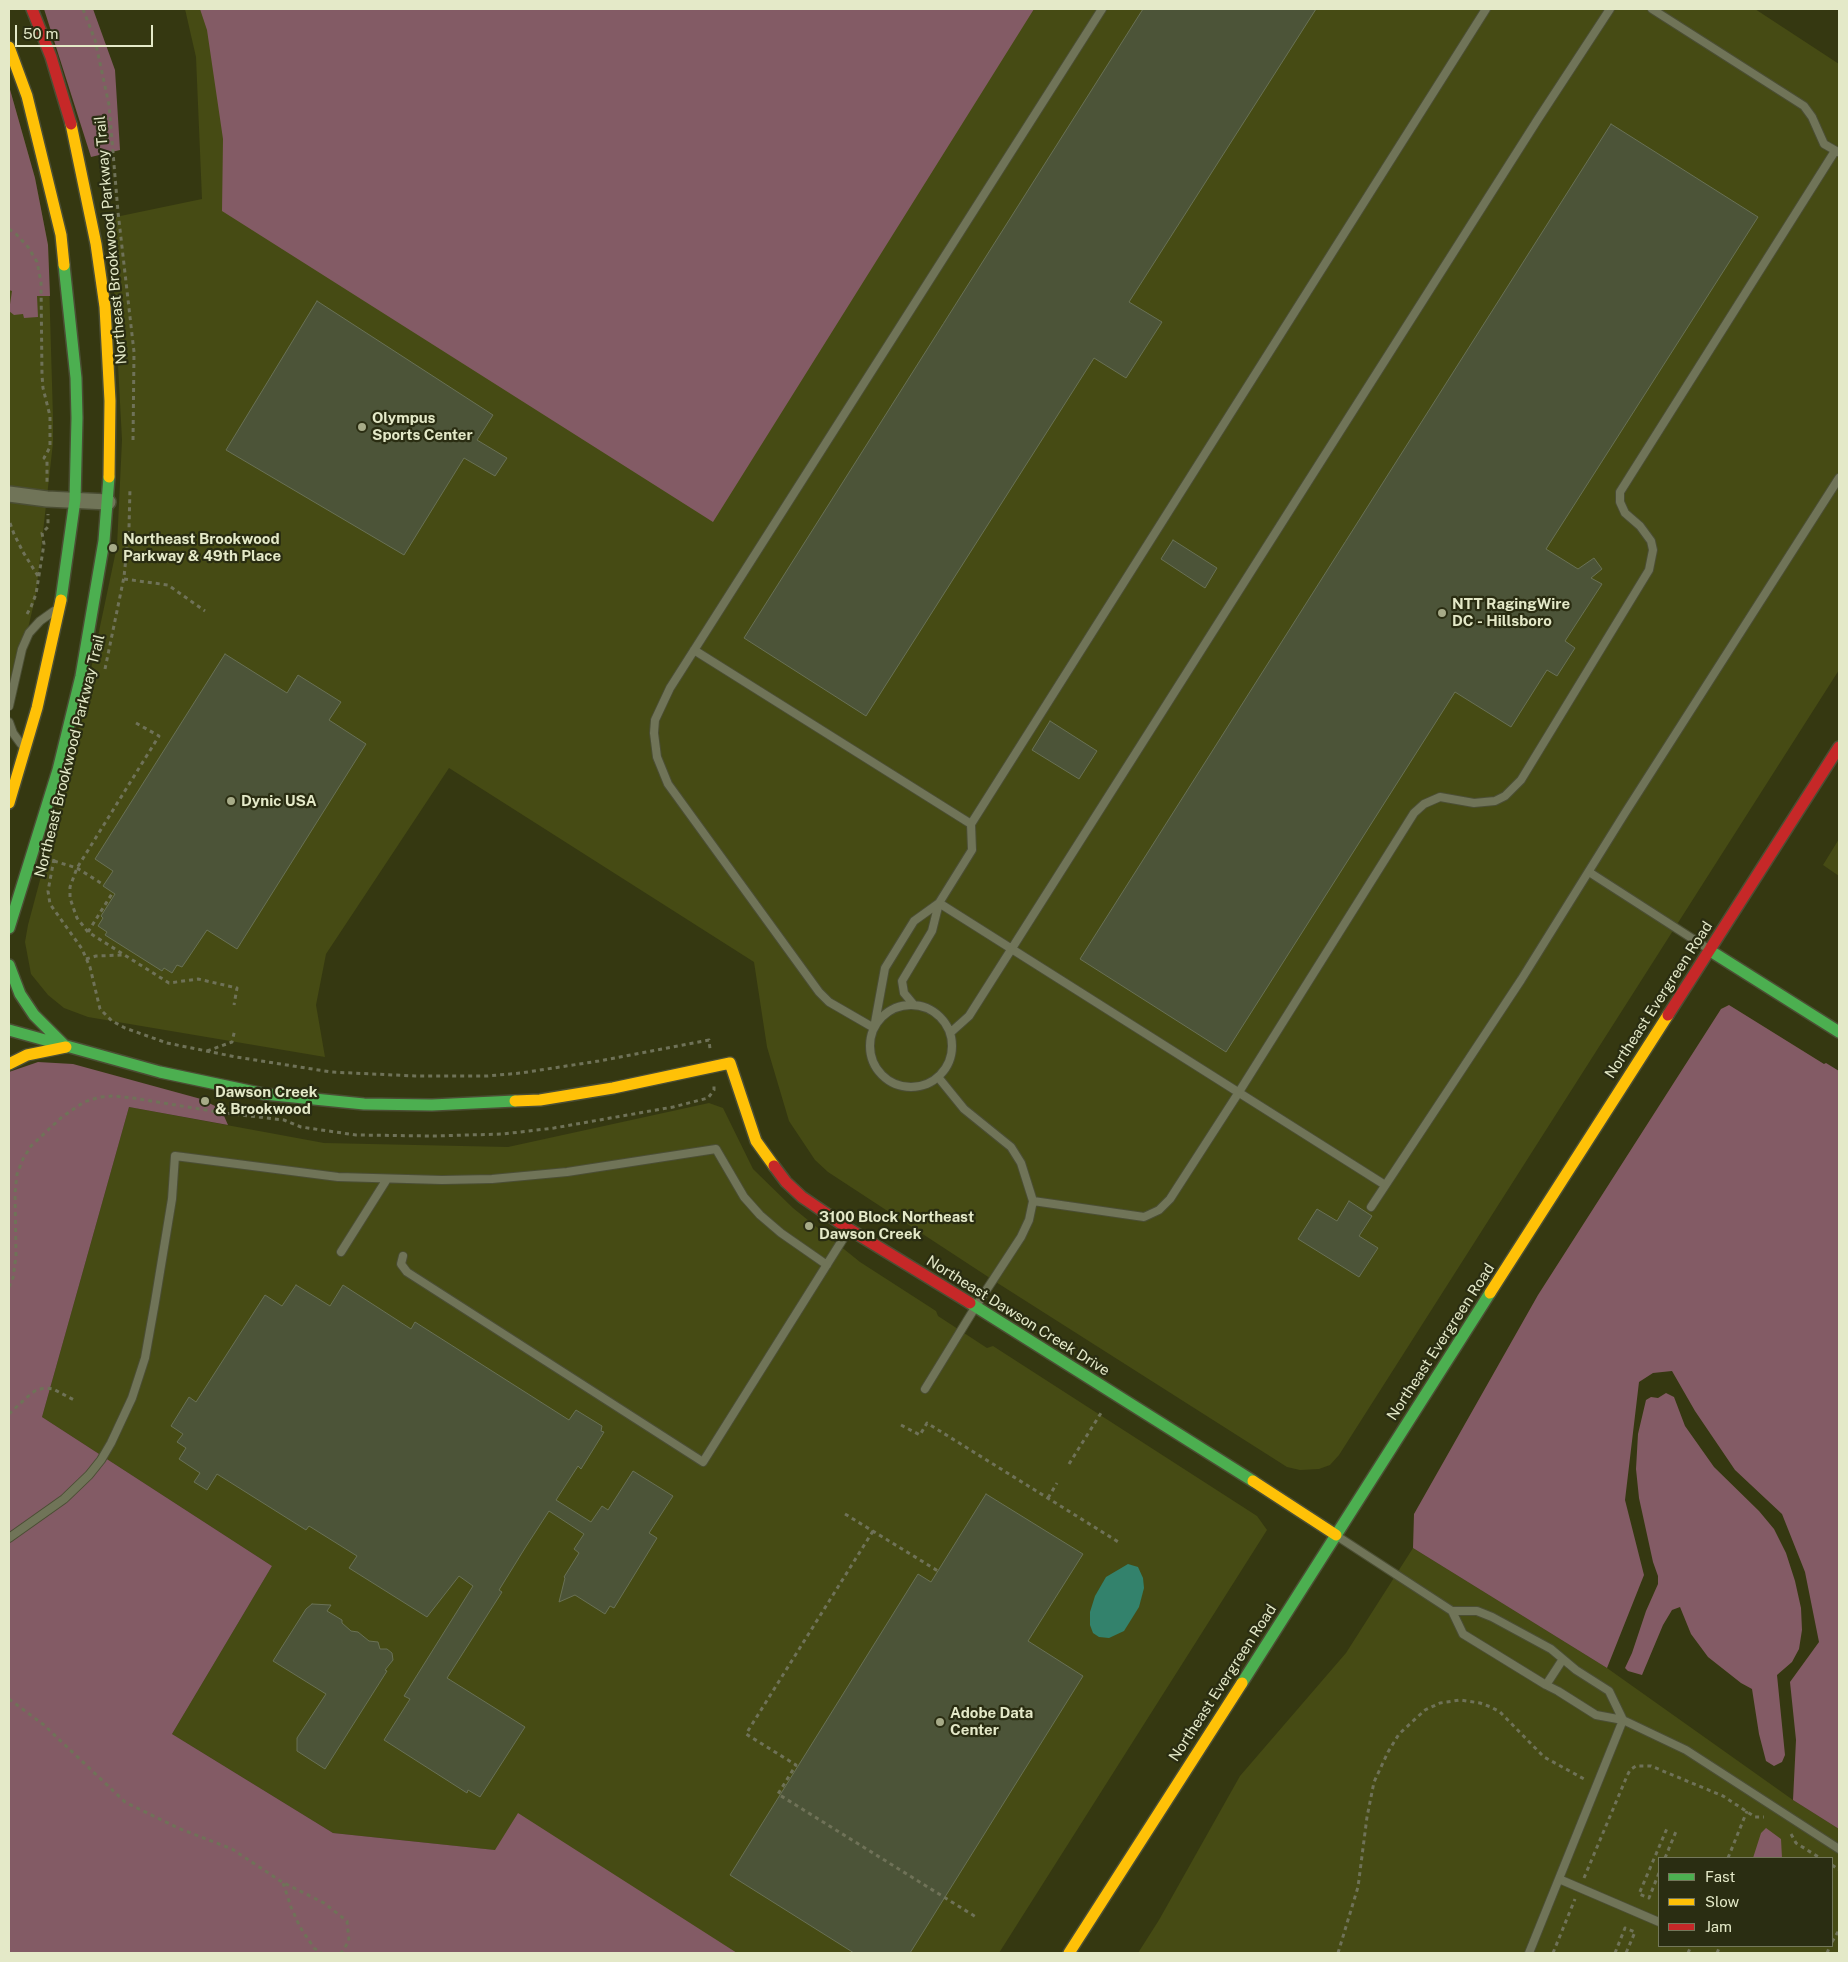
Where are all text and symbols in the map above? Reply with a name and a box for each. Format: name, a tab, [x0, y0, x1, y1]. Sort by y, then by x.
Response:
scale bar	[18, 15, 155, 47]
text: 50 m	[23, 25, 58, 42]
street label: Northeast Brookwood Parkway Trail	[91, 115, 131, 365]
place label: Olympus Sports Center	[372, 409, 473, 444]
marker: Olympus Sports Center	[356, 421, 368, 433]
place label: Northeast Brookwood Parkway & 49th Place	[123, 530, 281, 565]
marker: Northeast Brookwood Parkway & 49th Place	[107, 542, 119, 554]
place label: NTT RagingWire DC - Hillsboro	[1452, 595, 1570, 630]
marker: NTT RagingWire DC - Hillsboro	[1436, 607, 1448, 619]
street label: Northeast Brookwood Parkway Trail	[31, 633, 109, 879]
place label: Dynic USA	[241, 792, 317, 810]
marker: Dynic USA	[225, 795, 237, 807]
street label: Northeast Evergreen Road	[1601, 918, 1717, 1082]
place label: Dawson Creek & Brookwood	[215, 1083, 317, 1118]
marker: Dawson Creek & Brookwood	[199, 1095, 211, 1107]
place label: 3100 Block Northeast Dawson Creek	[819, 1208, 974, 1243]
marker: 3100 Block Northeast Dawson Creek	[803, 1220, 815, 1232]
street label: Northeast Dawson Creek Drive	[923, 1252, 1113, 1380]
street label: Northeast Evergreen Road	[1383, 1260, 1499, 1424]
street label: Northeast Evergreen Road	[1165, 1601, 1281, 1765]
place label: Adobe Data Center	[950, 1704, 1033, 1739]
marker: Adobe Data Center	[934, 1716, 946, 1728]
legend	[1658, 1857, 1833, 1947]
text: Fast	[1705, 1868, 1735, 1885]
text: Slow	[1705, 1893, 1739, 1910]
text: Jam	[1705, 1918, 1732, 1935]

